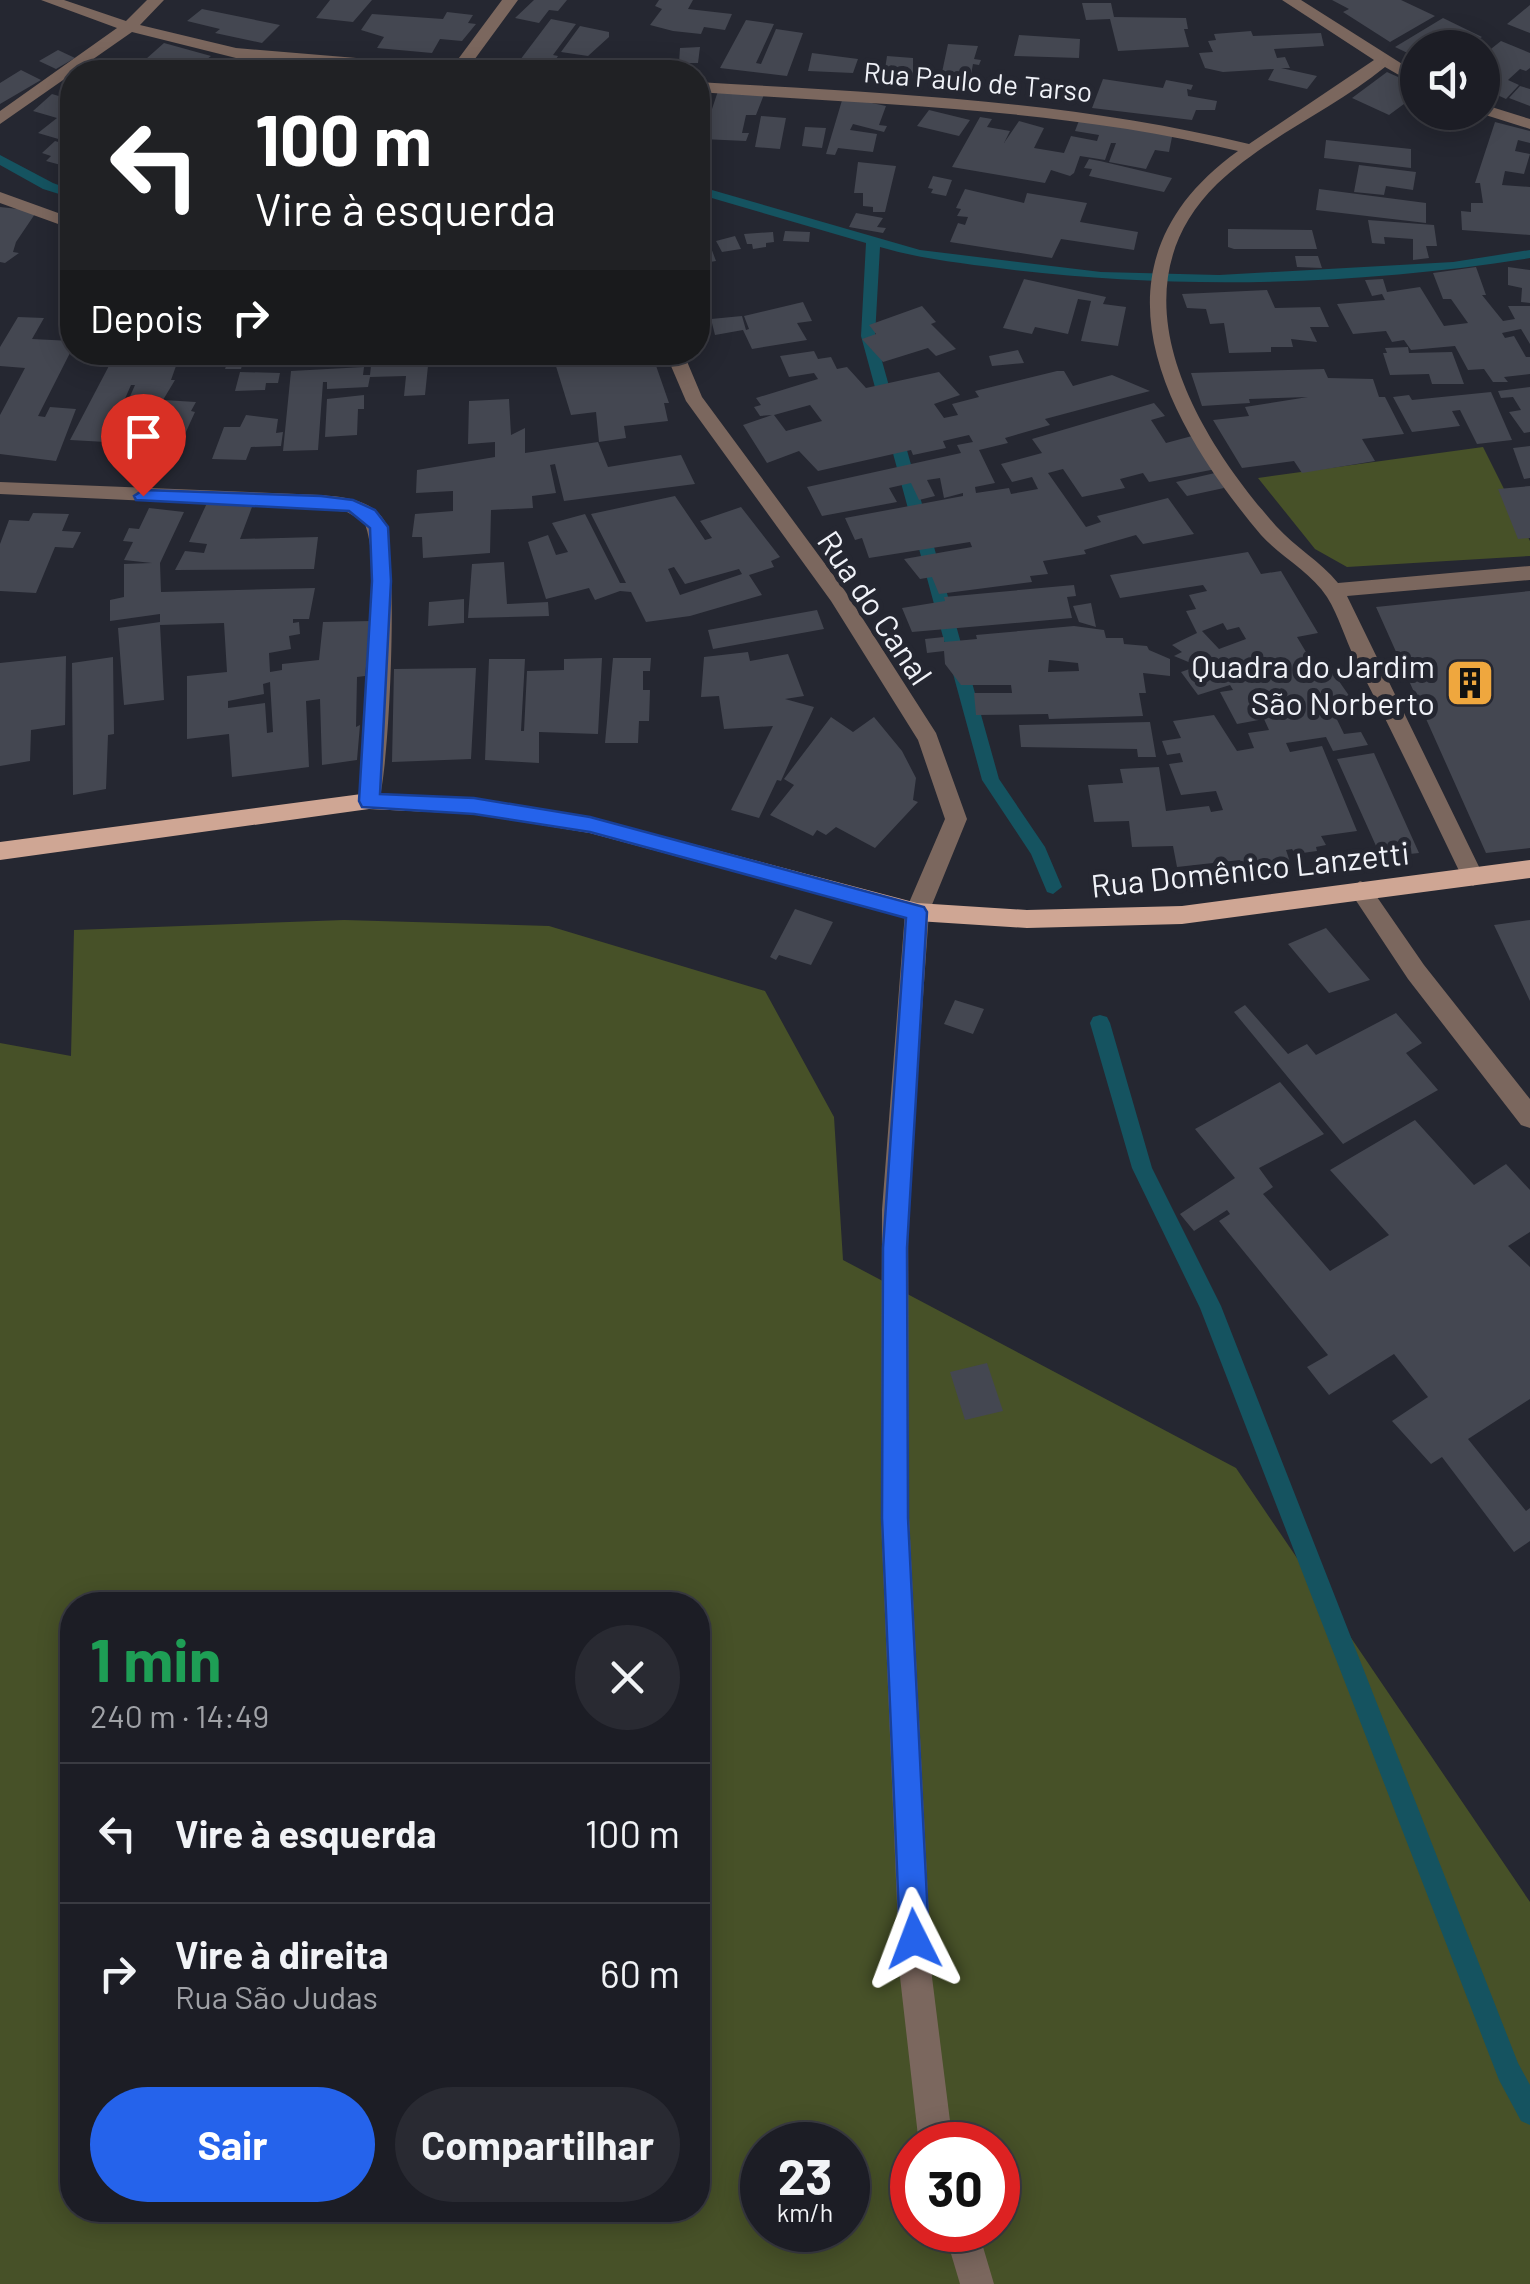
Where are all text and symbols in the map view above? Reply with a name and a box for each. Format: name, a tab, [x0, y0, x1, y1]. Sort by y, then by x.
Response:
map controls	[1400, 30, 1500, 130]
button: sound	[1400, 30, 1500, 130]
street label: Rua Paulo de Tarso	[862, 54, 1094, 108]
text: 100 m	[255, 96, 432, 180]
icon: left	[90, 100, 220, 230]
text: Vire à esquerda	[255, 181, 556, 235]
icon: right	[223, 290, 278, 345]
text: Depois	[90, 295, 203, 341]
pin	[101, 394, 186, 497]
icon: arrive	[116, 409, 171, 464]
street label: Rua do Canal	[811, 523, 941, 691]
place label: Quadra do Jardim São Norberto	[1192, 646, 1435, 721]
building icon: Quadra do Jardim São Norberto	[1444, 657, 1496, 709]
street label: Rua Domênico Lanzetti	[1089, 832, 1411, 904]
text: 1 min	[90, 1622, 221, 1694]
button: close	[575, 1625, 680, 1730]
text: 240 m · 14:49	[90, 1696, 269, 1734]
icon: left	[90, 1806, 145, 1861]
text: Vire à esquerda	[175, 1810, 437, 1856]
text: 100 m	[585, 1810, 680, 1856]
position arrow	[862, 1887, 966, 1991]
text: Vire à direita	[175, 1931, 389, 1977]
icon: right	[90, 1946, 145, 2001]
text: 60 m	[600, 1950, 680, 1996]
text: Rua São Judas	[175, 1977, 378, 2015]
button: Sair	[90, 2087, 375, 2202]
button: Compartilhar	[395, 2087, 680, 2202]
speed limit sign: 30	[890, 2122, 1020, 2252]
text: 23	[778, 2145, 832, 2205]
text: km/h	[777, 2197, 833, 2227]

